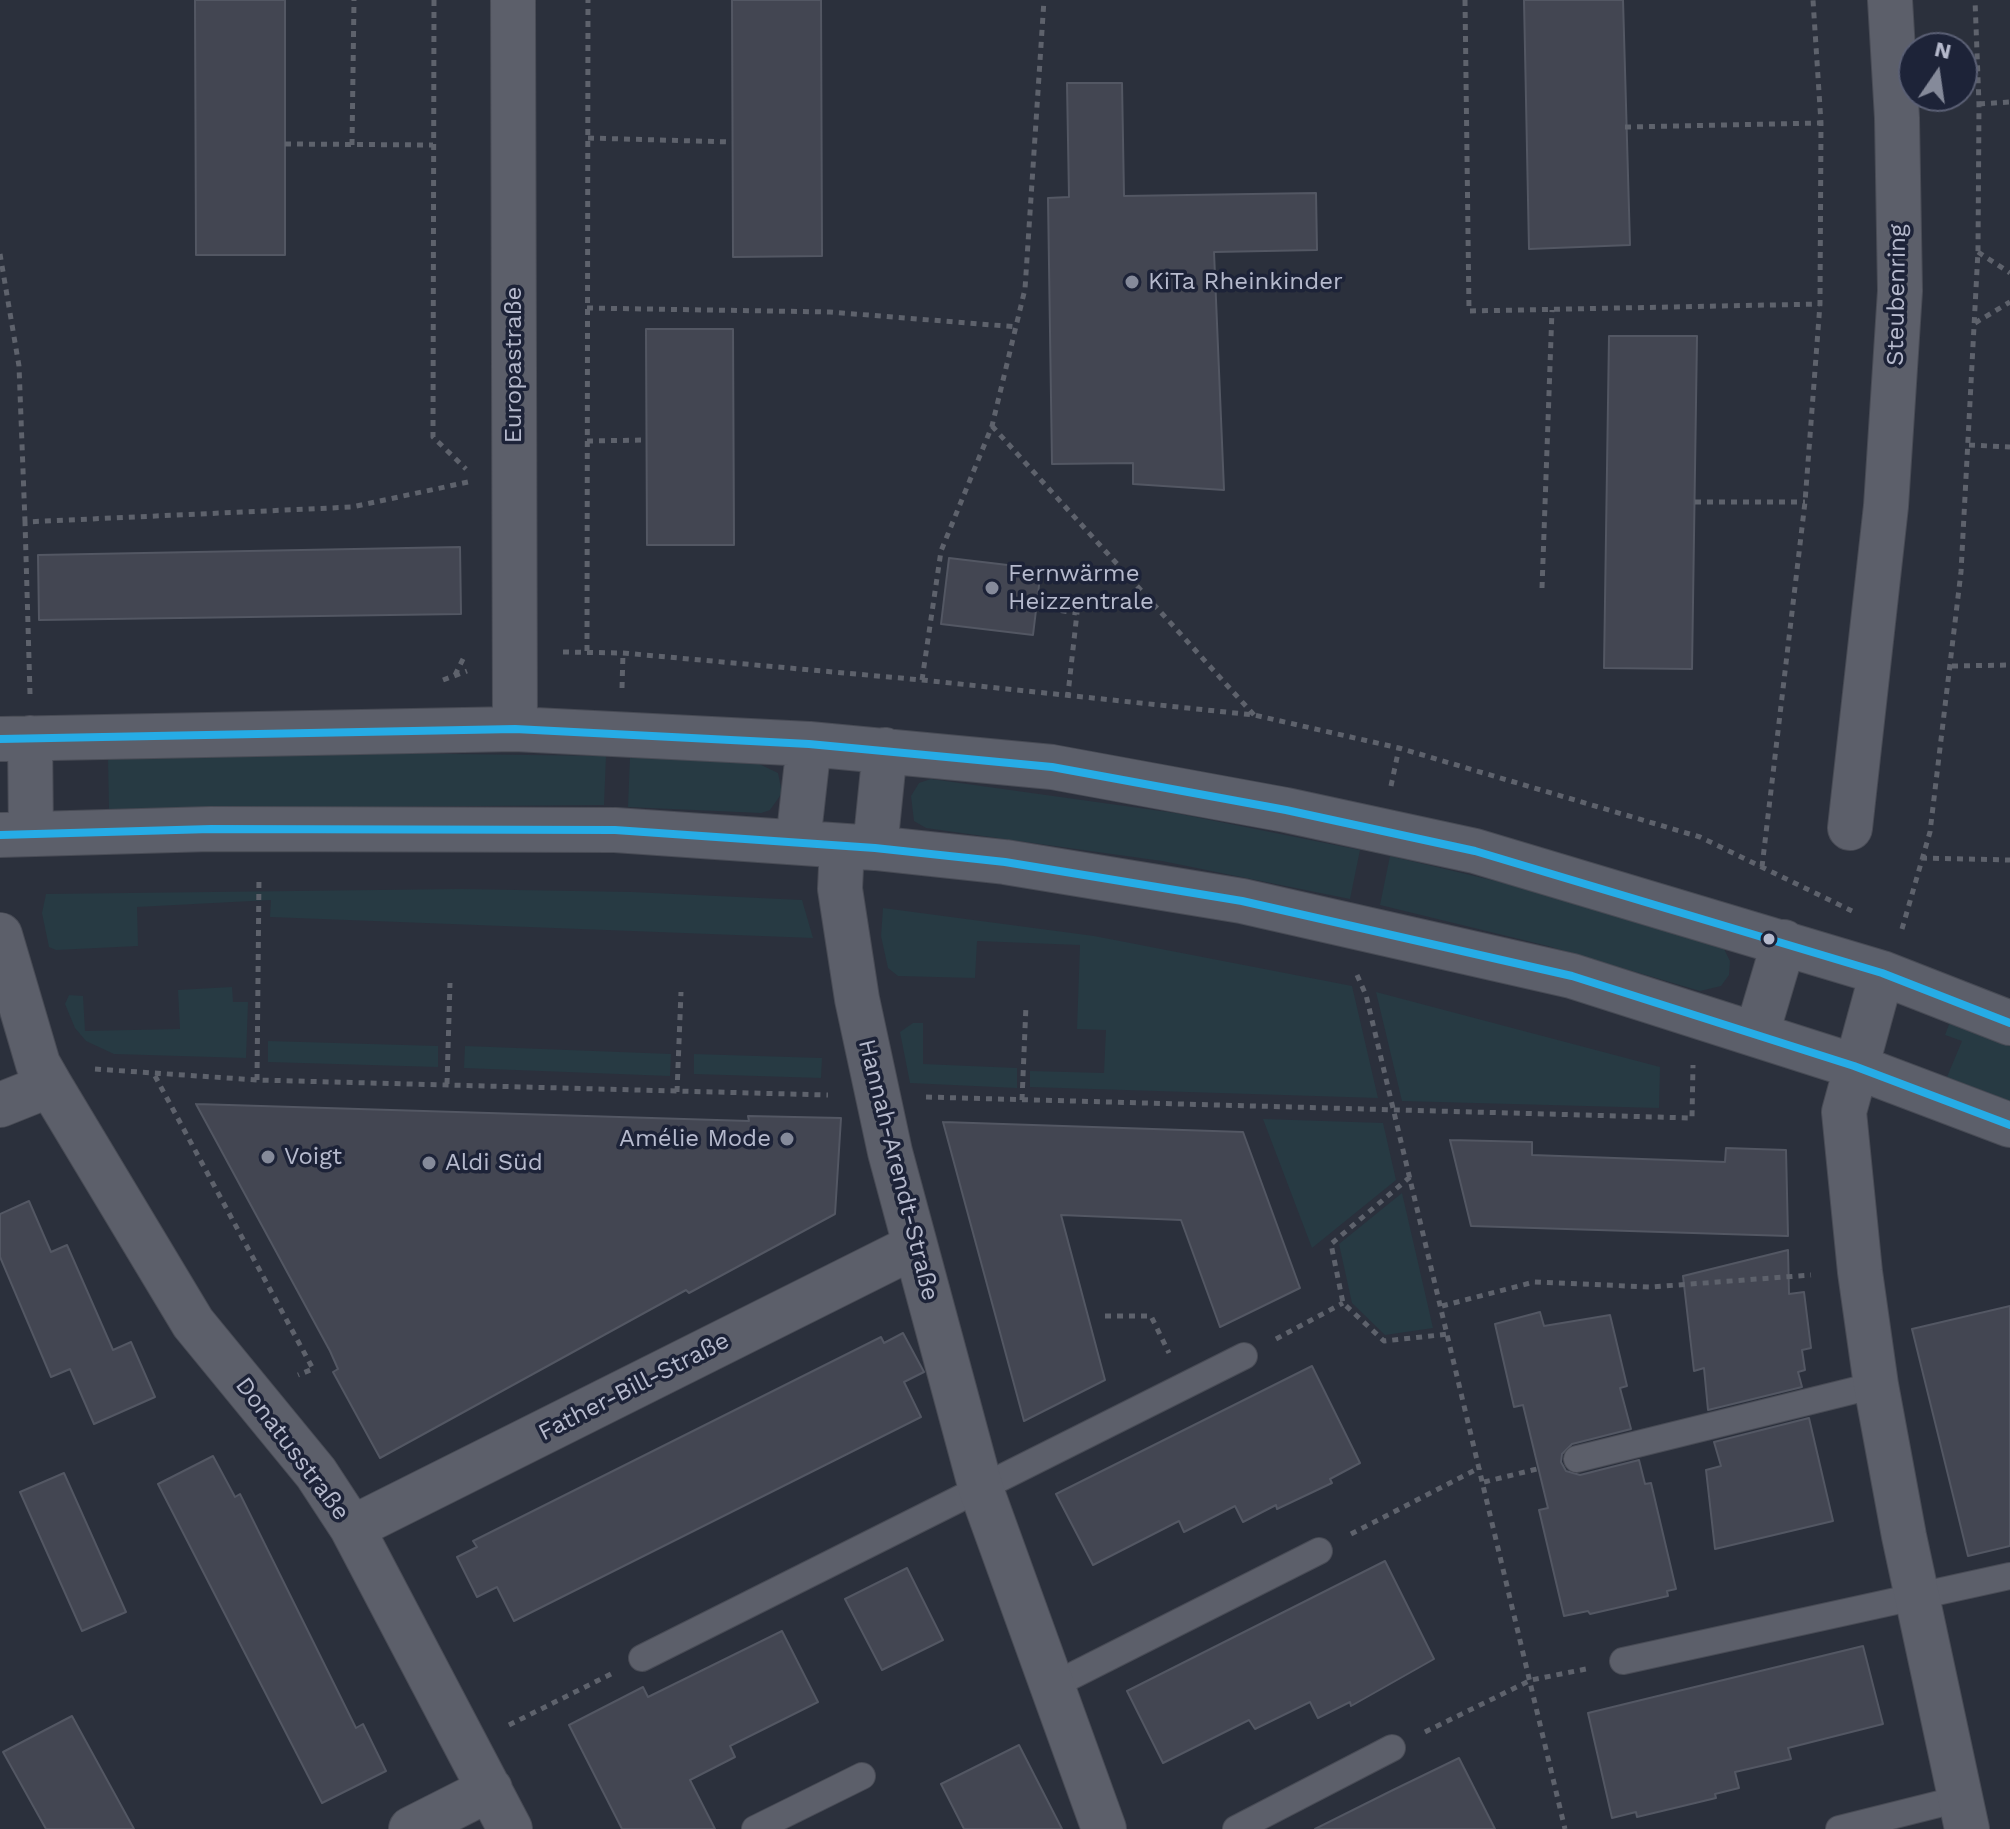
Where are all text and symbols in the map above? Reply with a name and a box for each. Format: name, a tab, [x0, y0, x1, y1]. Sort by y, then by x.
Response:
north arrow	[1898, 32, 1978, 112]
text: N	[1932, 36, 1954, 64]
street label: Steubenring	[1881, 224, 1913, 366]
place label: KiTa Rheinkinder	[1148, 268, 1343, 296]
marker: KiTa Rheinkinder	[1123, 273, 1141, 291]
street label: Europastraße	[500, 287, 528, 443]
place label: Fernwärme Heizzentrale	[1008, 560, 1154, 616]
marker: Fernwärme Heizzentrale	[983, 579, 1001, 597]
unlabelled marker	[1761, 931, 1777, 947]
street label: Hannah-Arendt-Straße	[852, 1036, 944, 1304]
place label: Amélie Mode	[619, 1125, 771, 1153]
marker: Amélie Mode	[778, 1130, 796, 1148]
place label: Voigt	[284, 1143, 342, 1171]
marker: Voigt	[259, 1148, 277, 1166]
place label: Aldi Süd	[445, 1149, 543, 1177]
marker: Aldi Süd	[420, 1154, 438, 1172]
street label: Father-Bill-Straße	[534, 1326, 734, 1448]
street label: Donatusstraße	[229, 1372, 355, 1526]

